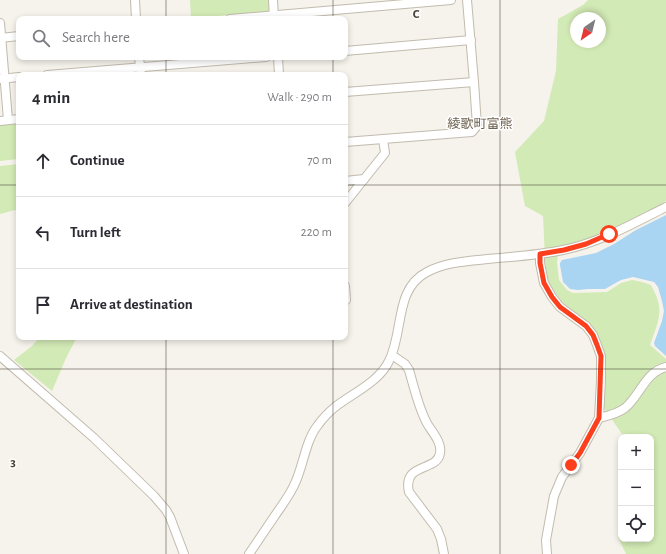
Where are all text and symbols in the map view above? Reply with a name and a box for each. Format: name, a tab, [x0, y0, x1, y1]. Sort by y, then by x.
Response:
text: C	[413, 8, 420, 21]
north arrow	[570, 12, 606, 48]
search box	[16, 16, 348, 60]
icon: search	[30, 27, 52, 49]
text: Search here	[62, 30, 130, 45]
text: 4 min	[32, 89, 70, 106]
text: Walk · 290 m	[267, 91, 332, 104]
district label: 綾歌町富熊	[447, 116, 513, 131]
icon: ahead	[32, 150, 54, 172]
text: Continue	[70, 153, 125, 168]
text: 70 m	[307, 154, 332, 167]
icon: left	[32, 222, 54, 244]
text: Turn left	[70, 225, 121, 240]
route start	[600, 225, 618, 243]
text: 220 m	[301, 226, 332, 239]
icon: arrive	[32, 294, 54, 316]
text: Arrive at destination	[70, 297, 193, 312]
map controls	[618, 434, 654, 542]
button: +	[618, 434, 654, 470]
text: 3	[10, 456, 16, 469]
route end	[562, 456, 580, 474]
button: −	[618, 470, 654, 506]
button: locate	[618, 506, 654, 542]

